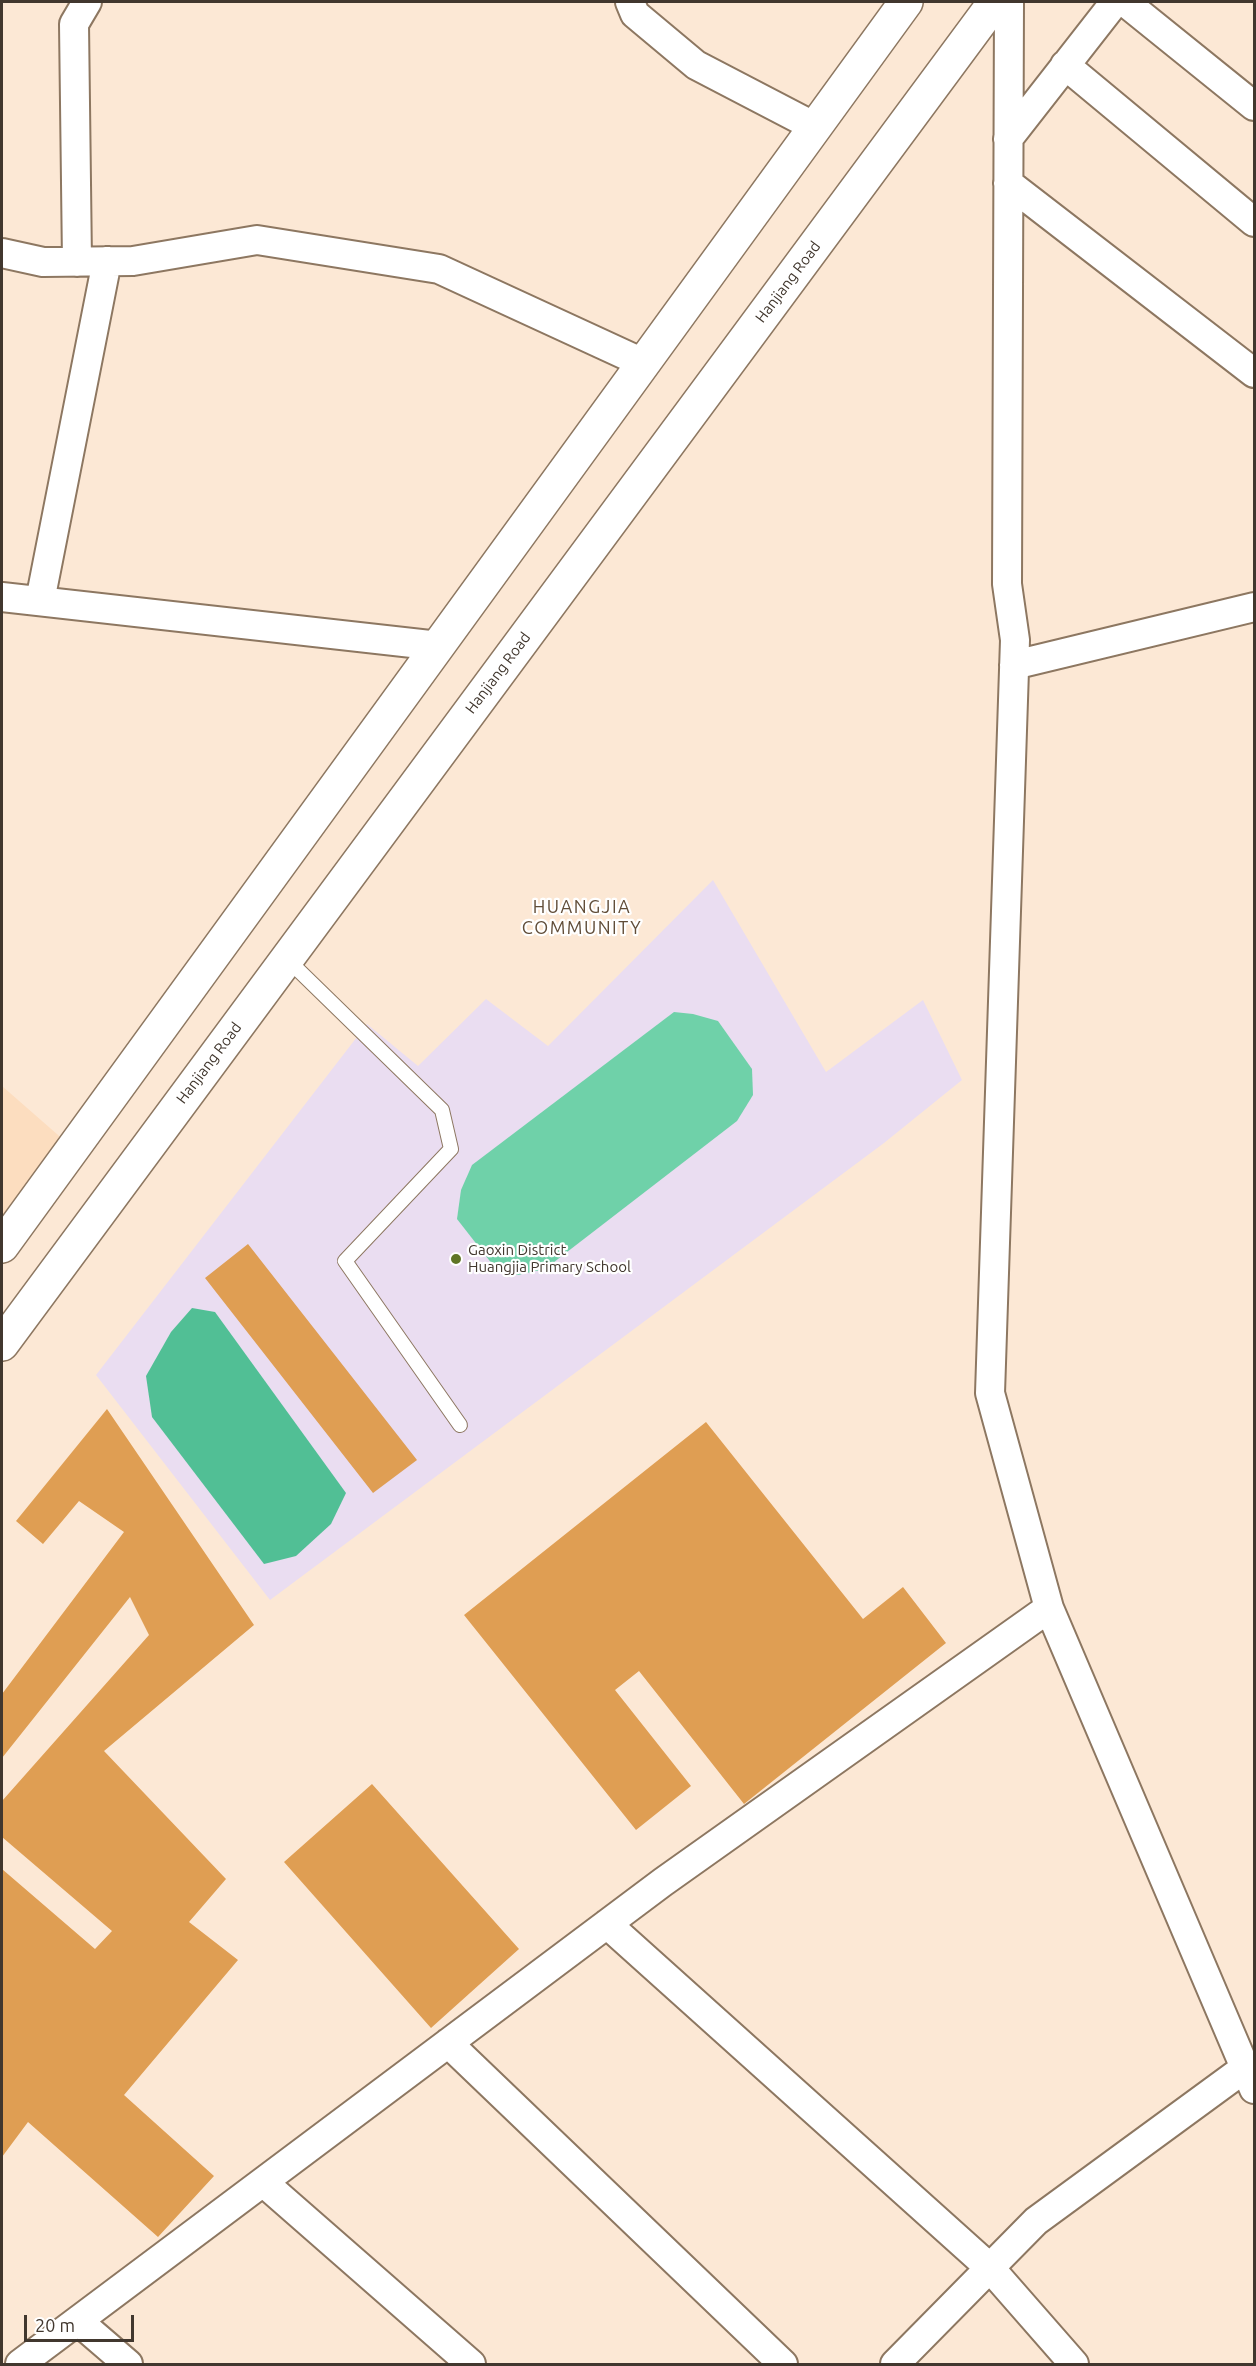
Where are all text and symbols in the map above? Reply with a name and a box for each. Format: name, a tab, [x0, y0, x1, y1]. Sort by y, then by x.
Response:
street label: Hanjiang Road	[752, 238, 824, 326]
street label: Hanjiang Road	[462, 629, 534, 717]
district label: HUANGJIA COMMUNITY	[522, 896, 642, 938]
street label: Hanjiang Road	[173, 1019, 245, 1107]
place label: Gaoxin District Huangjia Primary School	[468, 1241, 631, 1276]
marker: Gaoxin District Huangjia Primary School	[449, 1252, 463, 1266]
scale bar	[27, 2303, 136, 2341]
text: 20 m	[35, 2315, 75, 2335]

